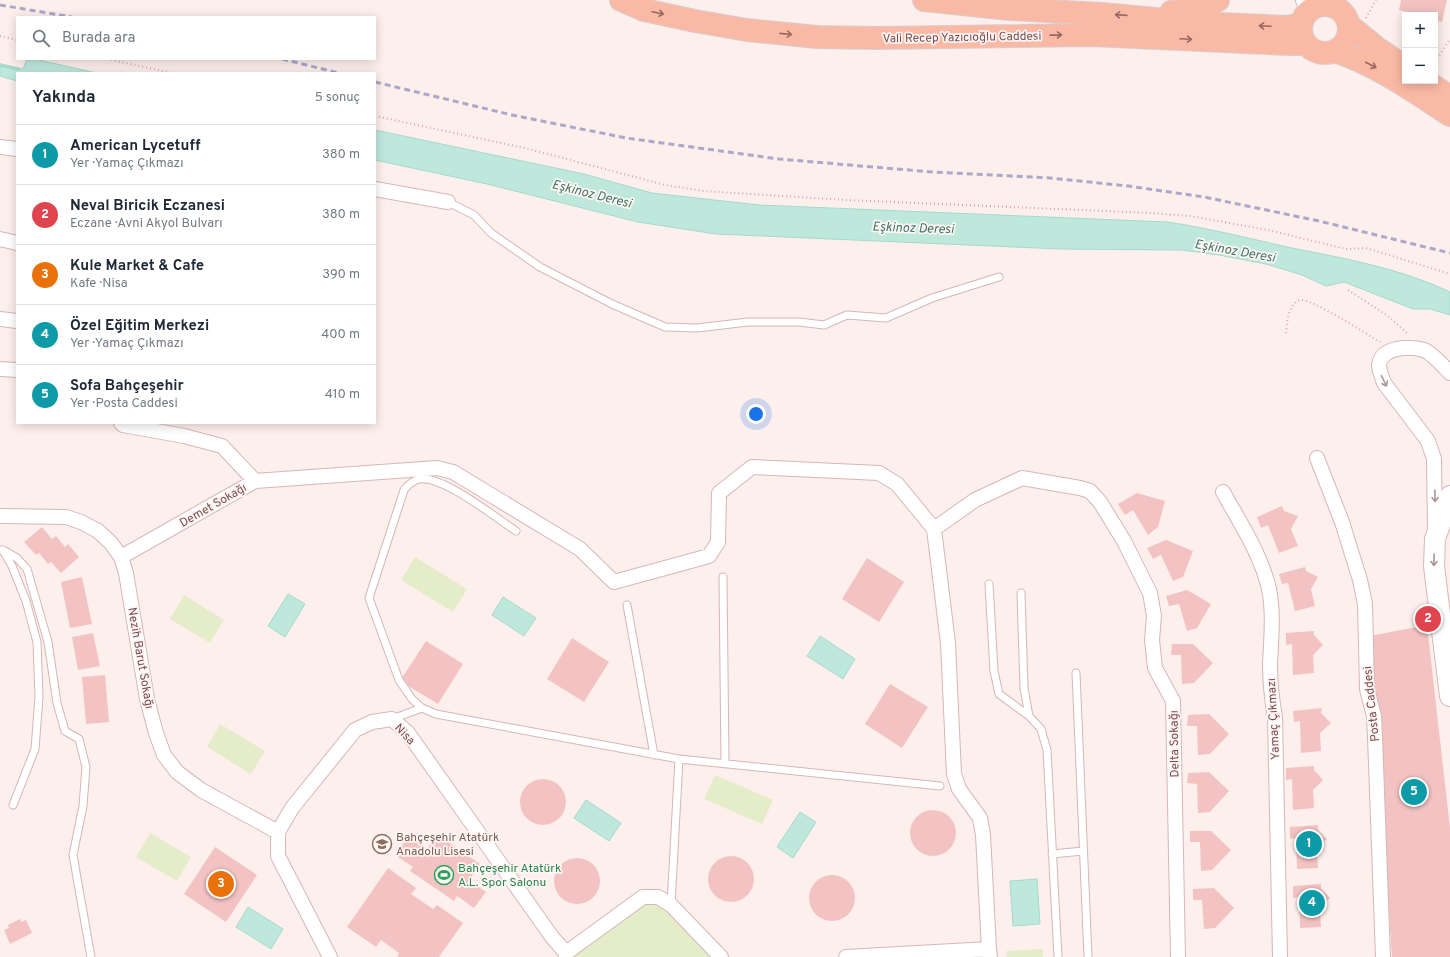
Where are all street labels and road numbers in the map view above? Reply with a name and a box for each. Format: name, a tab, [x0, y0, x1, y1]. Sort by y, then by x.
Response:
street label: Vali Recep Yazıcıoğlu Caddesi	[882, 29, 1042, 47]
street label: Demet Sokağı	[177, 480, 250, 531]
street label: Nezih Barut Sokağı	[123, 606, 157, 710]
street label: Posta Caddesi	[1360, 665, 1384, 743]
street label: Yamaç Çıkmazı	[1264, 678, 1284, 760]
street label: Delta Sokağı	[1166, 710, 1184, 778]
street label: Nisa	[390, 721, 418, 749]

